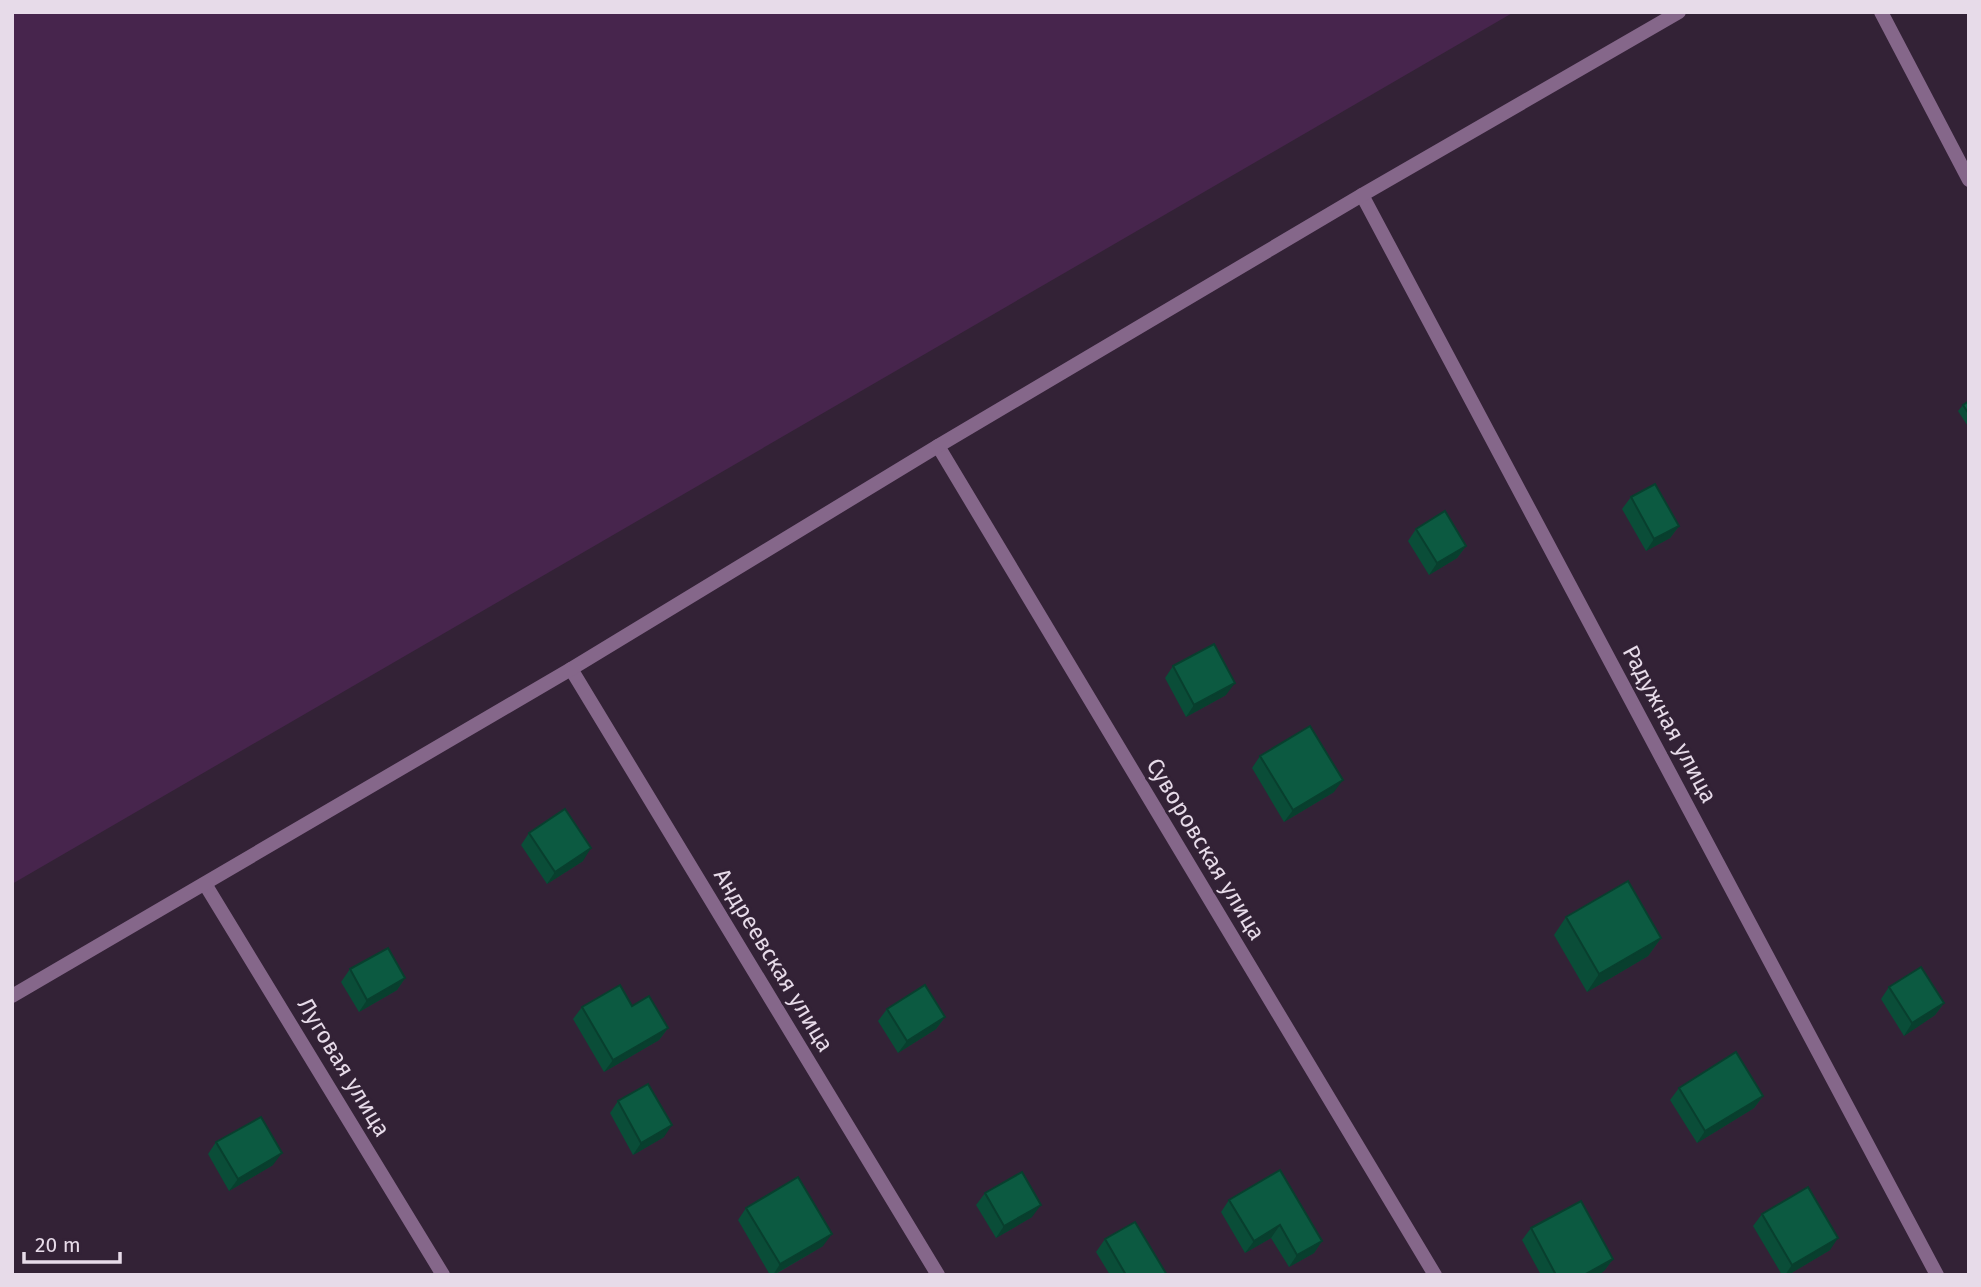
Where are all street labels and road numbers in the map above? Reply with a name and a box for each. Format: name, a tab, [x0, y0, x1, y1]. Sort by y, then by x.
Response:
street label: Радужная улица	[1617, 640, 1723, 808]
street label: Суворовская улица	[1141, 753, 1271, 945]
street label: Андреевская улица	[708, 863, 840, 1057]
street label: Луговая улица	[291, 992, 397, 1142]

